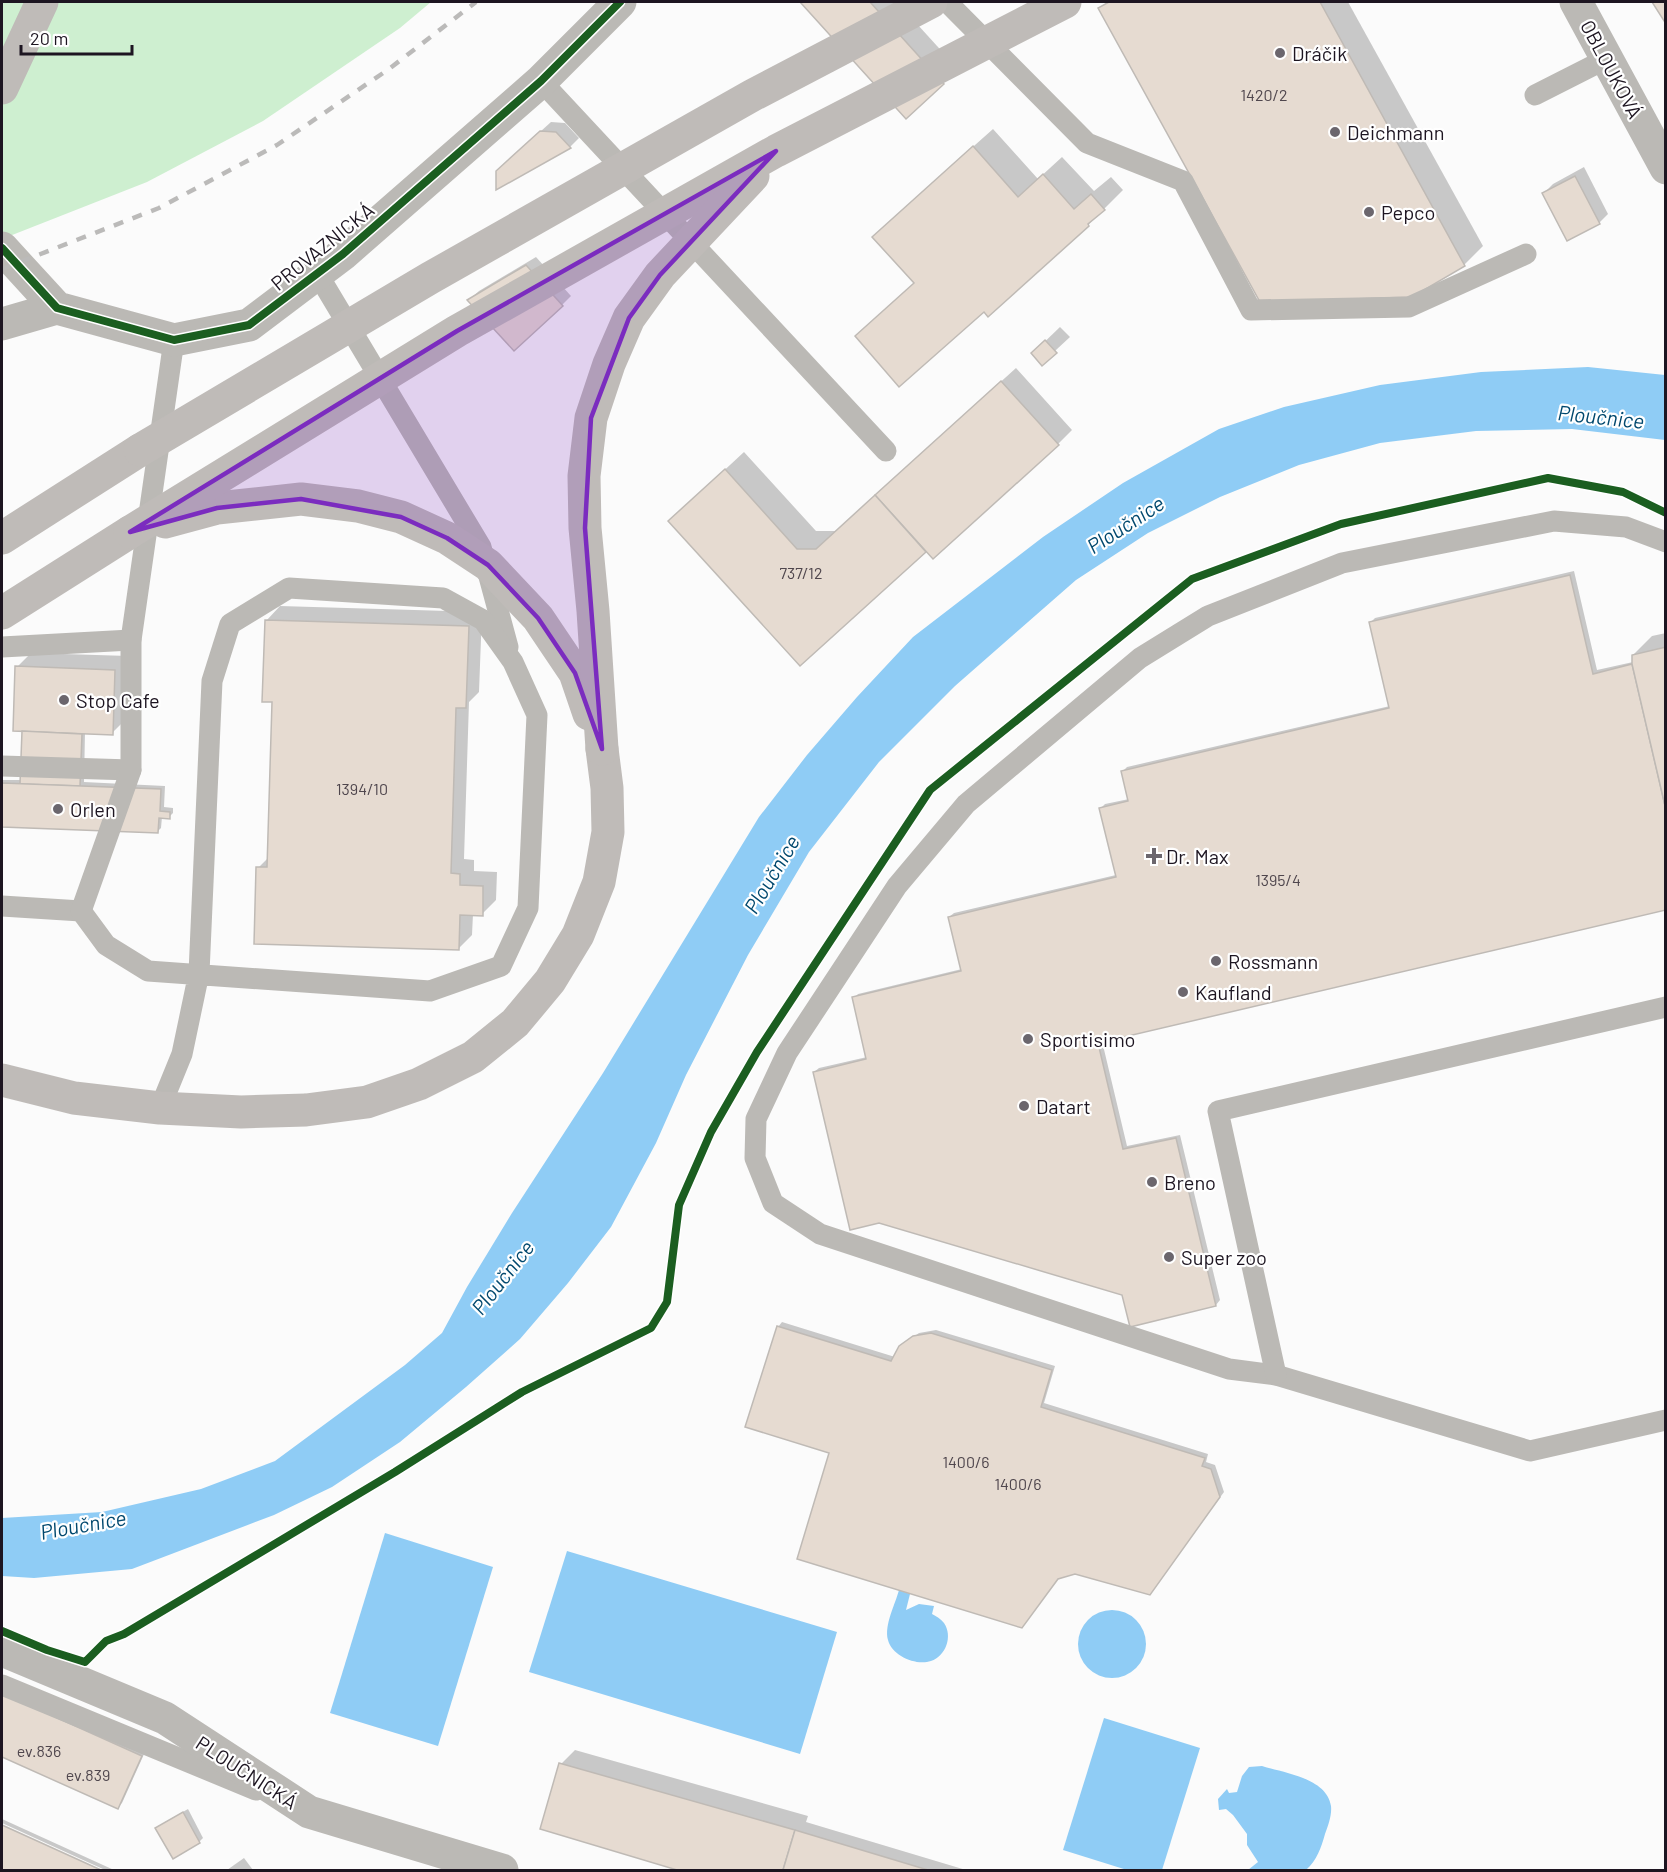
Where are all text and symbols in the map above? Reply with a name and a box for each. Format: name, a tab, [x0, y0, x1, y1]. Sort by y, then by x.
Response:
street label: OBLOUKOVÁ	[1576, 16, 1648, 122]
scale bar	[21, 18, 132, 56]
text: 20 m	[30, 27, 68, 49]
place label: Dráčik	[1292, 41, 1347, 65]
marker: Dráčik	[1273, 46, 1287, 60]
house number: 1420/2	[1240, 85, 1288, 104]
place label: Deichmann	[1347, 120, 1445, 144]
marker: Deichmann	[1328, 125, 1342, 139]
street label: PROVAZNICKÁ	[266, 197, 378, 295]
place label: Pepco	[1381, 200, 1435, 224]
marker: Pepco	[1362, 205, 1376, 219]
water label: Ploučnice	[1556, 399, 1646, 433]
water label: Ploučnice	[1082, 490, 1168, 558]
house number: 737/12	[779, 563, 823, 582]
place label: Stop Cafe	[76, 688, 160, 712]
marker: Stop Cafe	[57, 693, 71, 707]
house number: 1394/10	[336, 779, 388, 798]
place label: Orlen	[70, 797, 116, 821]
marker: Orlen	[51, 802, 65, 816]
water label: Ploučnice	[738, 830, 804, 918]
place label: Dr. Max	[1166, 844, 1229, 868]
marker: Dr. Max	[1147, 849, 1161, 863]
house number: 1395/4	[1255, 870, 1301, 889]
place label: Rossmann	[1228, 949, 1318, 973]
marker: Rossmann	[1209, 954, 1223, 968]
place label: Kaufland	[1195, 980, 1272, 1004]
marker: Kaufland	[1176, 985, 1190, 999]
place label: Sportisimo	[1040, 1027, 1135, 1051]
marker: Sportisimo	[1021, 1032, 1035, 1046]
place label: Datart	[1036, 1094, 1091, 1118]
marker: Datart	[1017, 1099, 1031, 1113]
place label: Breno	[1164, 1170, 1216, 1194]
marker: Breno	[1145, 1175, 1159, 1189]
water label: Ploučnice	[465, 1235, 539, 1319]
place label: Super zoo	[1181, 1245, 1267, 1269]
marker: Super zoo	[1162, 1250, 1176, 1264]
house number: 1400/6	[942, 1452, 990, 1471]
house number: 1400/6	[994, 1474, 1042, 1493]
water label: Ploučnice	[38, 1504, 128, 1544]
street label: PLOUČNICKÁ	[192, 1730, 302, 1814]
house number: ev.836	[17, 1741, 61, 1760]
house number: ev.839	[66, 1765, 110, 1784]

